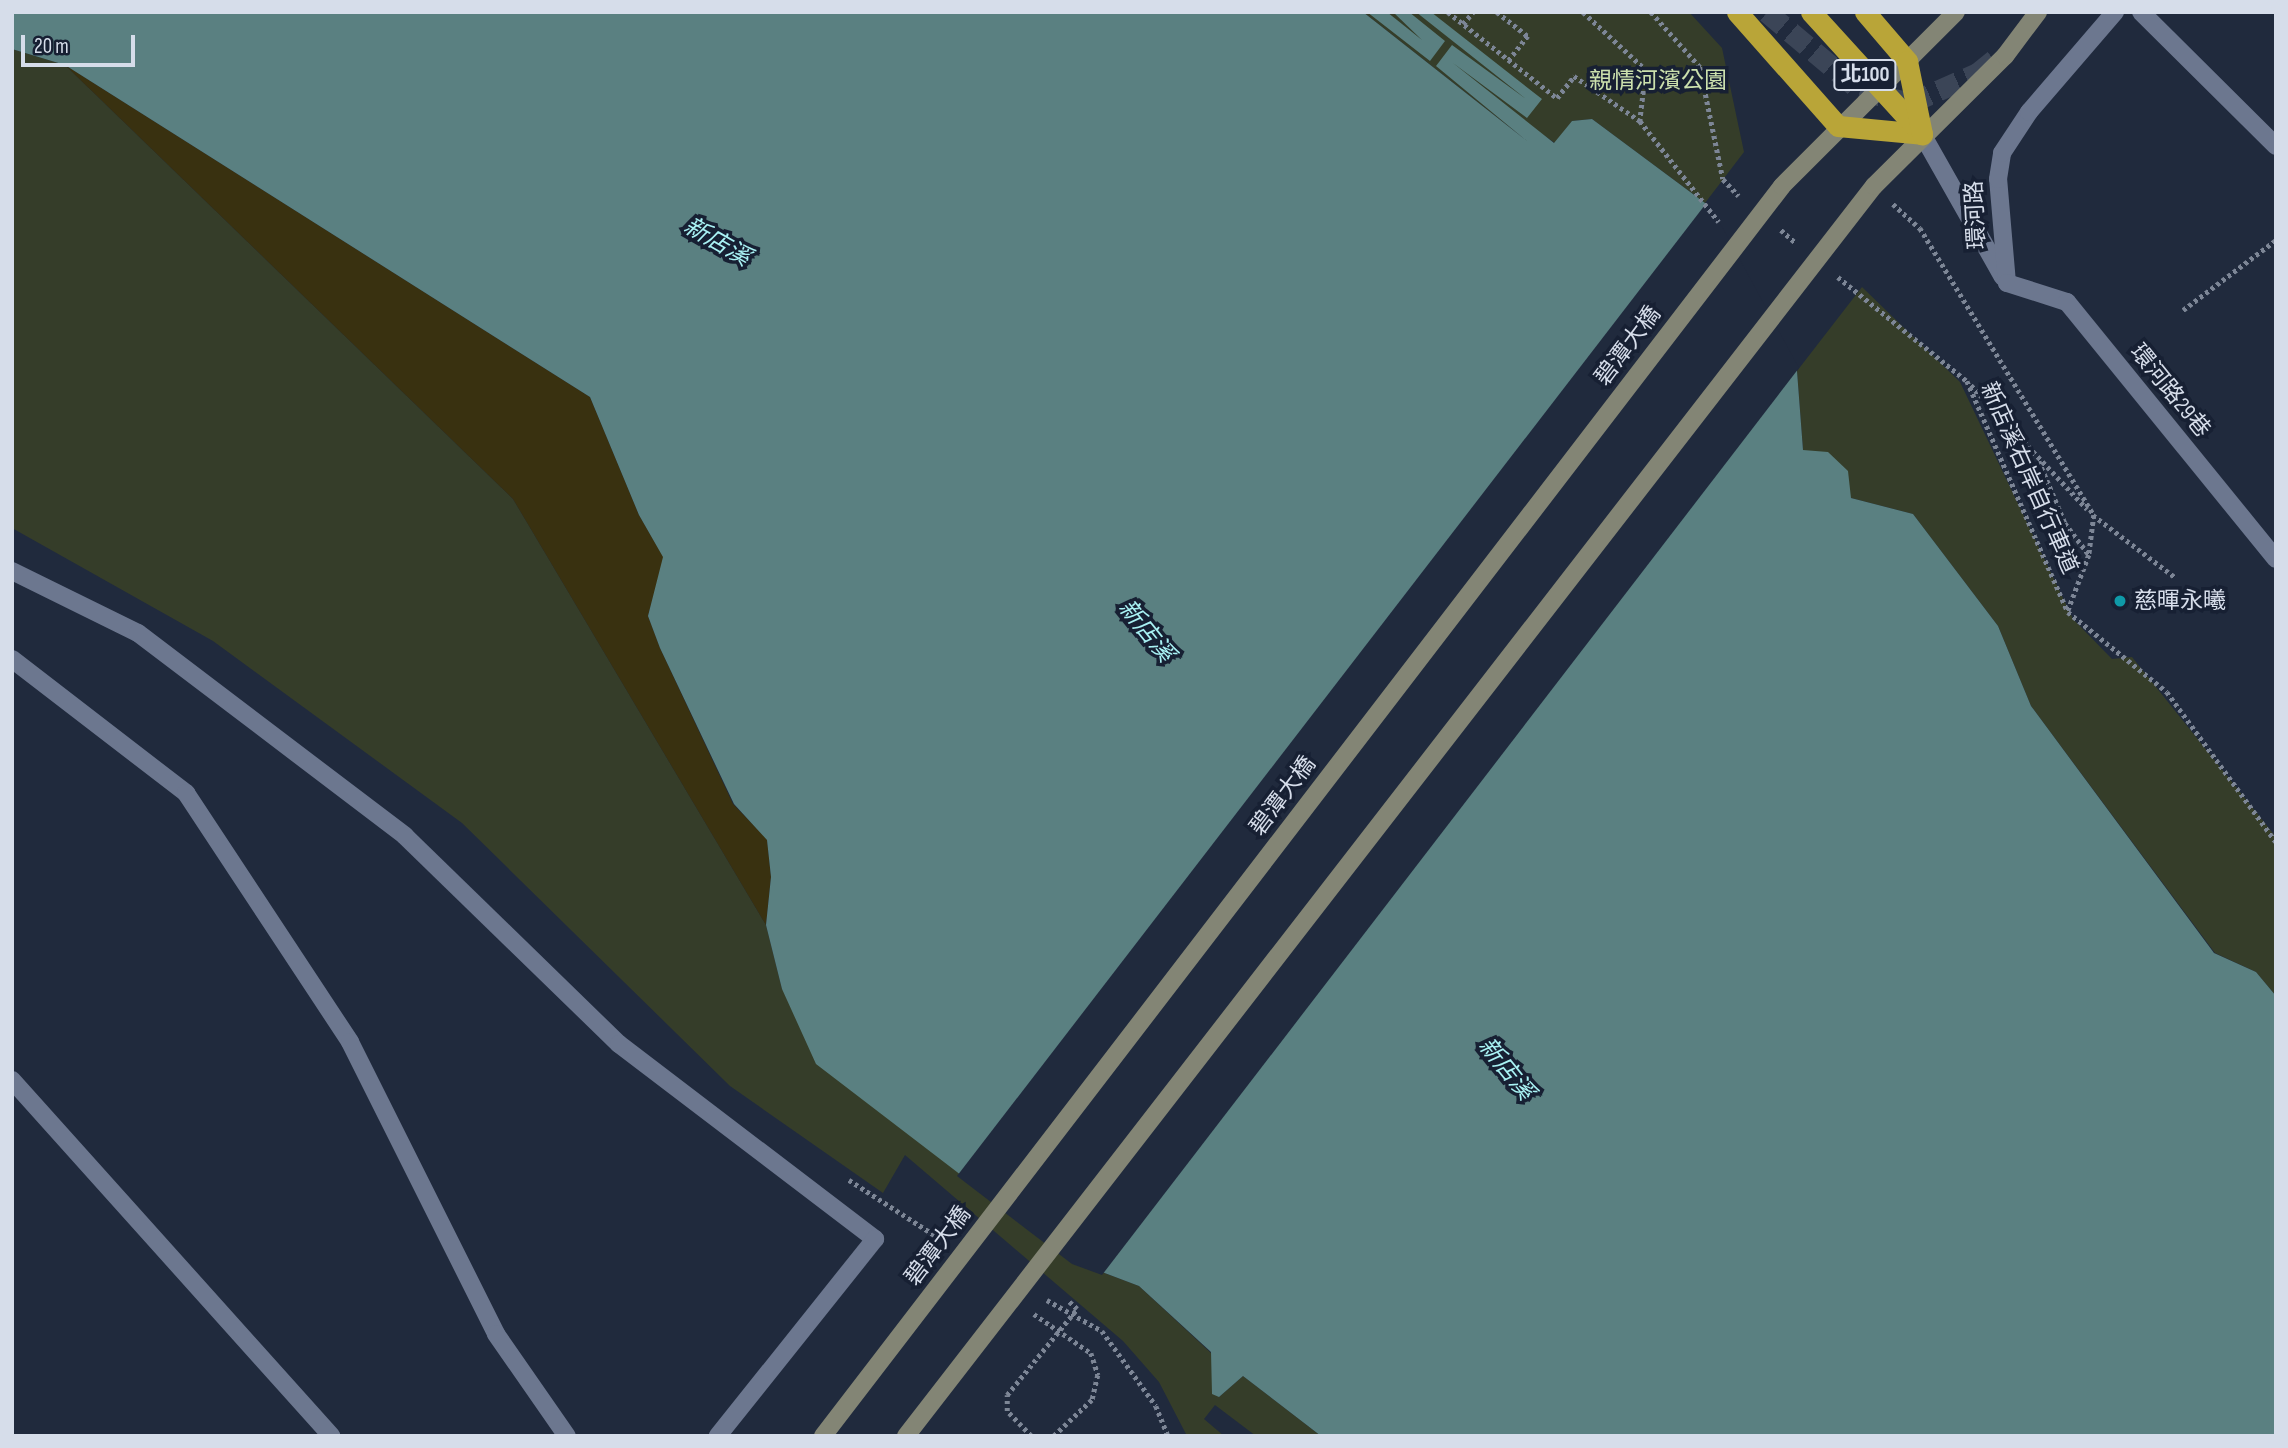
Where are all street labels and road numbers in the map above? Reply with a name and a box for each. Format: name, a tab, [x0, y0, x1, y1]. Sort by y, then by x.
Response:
road number: 北100	[1832, 57, 1898, 92]
street label: 環河路	[1960, 180, 1992, 250]
street label: 碧潭大橋	[1589, 301, 1667, 391]
street label: 環河路29巷	[2124, 339, 2216, 443]
street label: 新店溪右岸自行車道	[1974, 378, 2084, 578]
street label: 碧潭大橋	[1244, 751, 1322, 841]
street label: 碧潭大橋	[899, 1201, 977, 1291]

